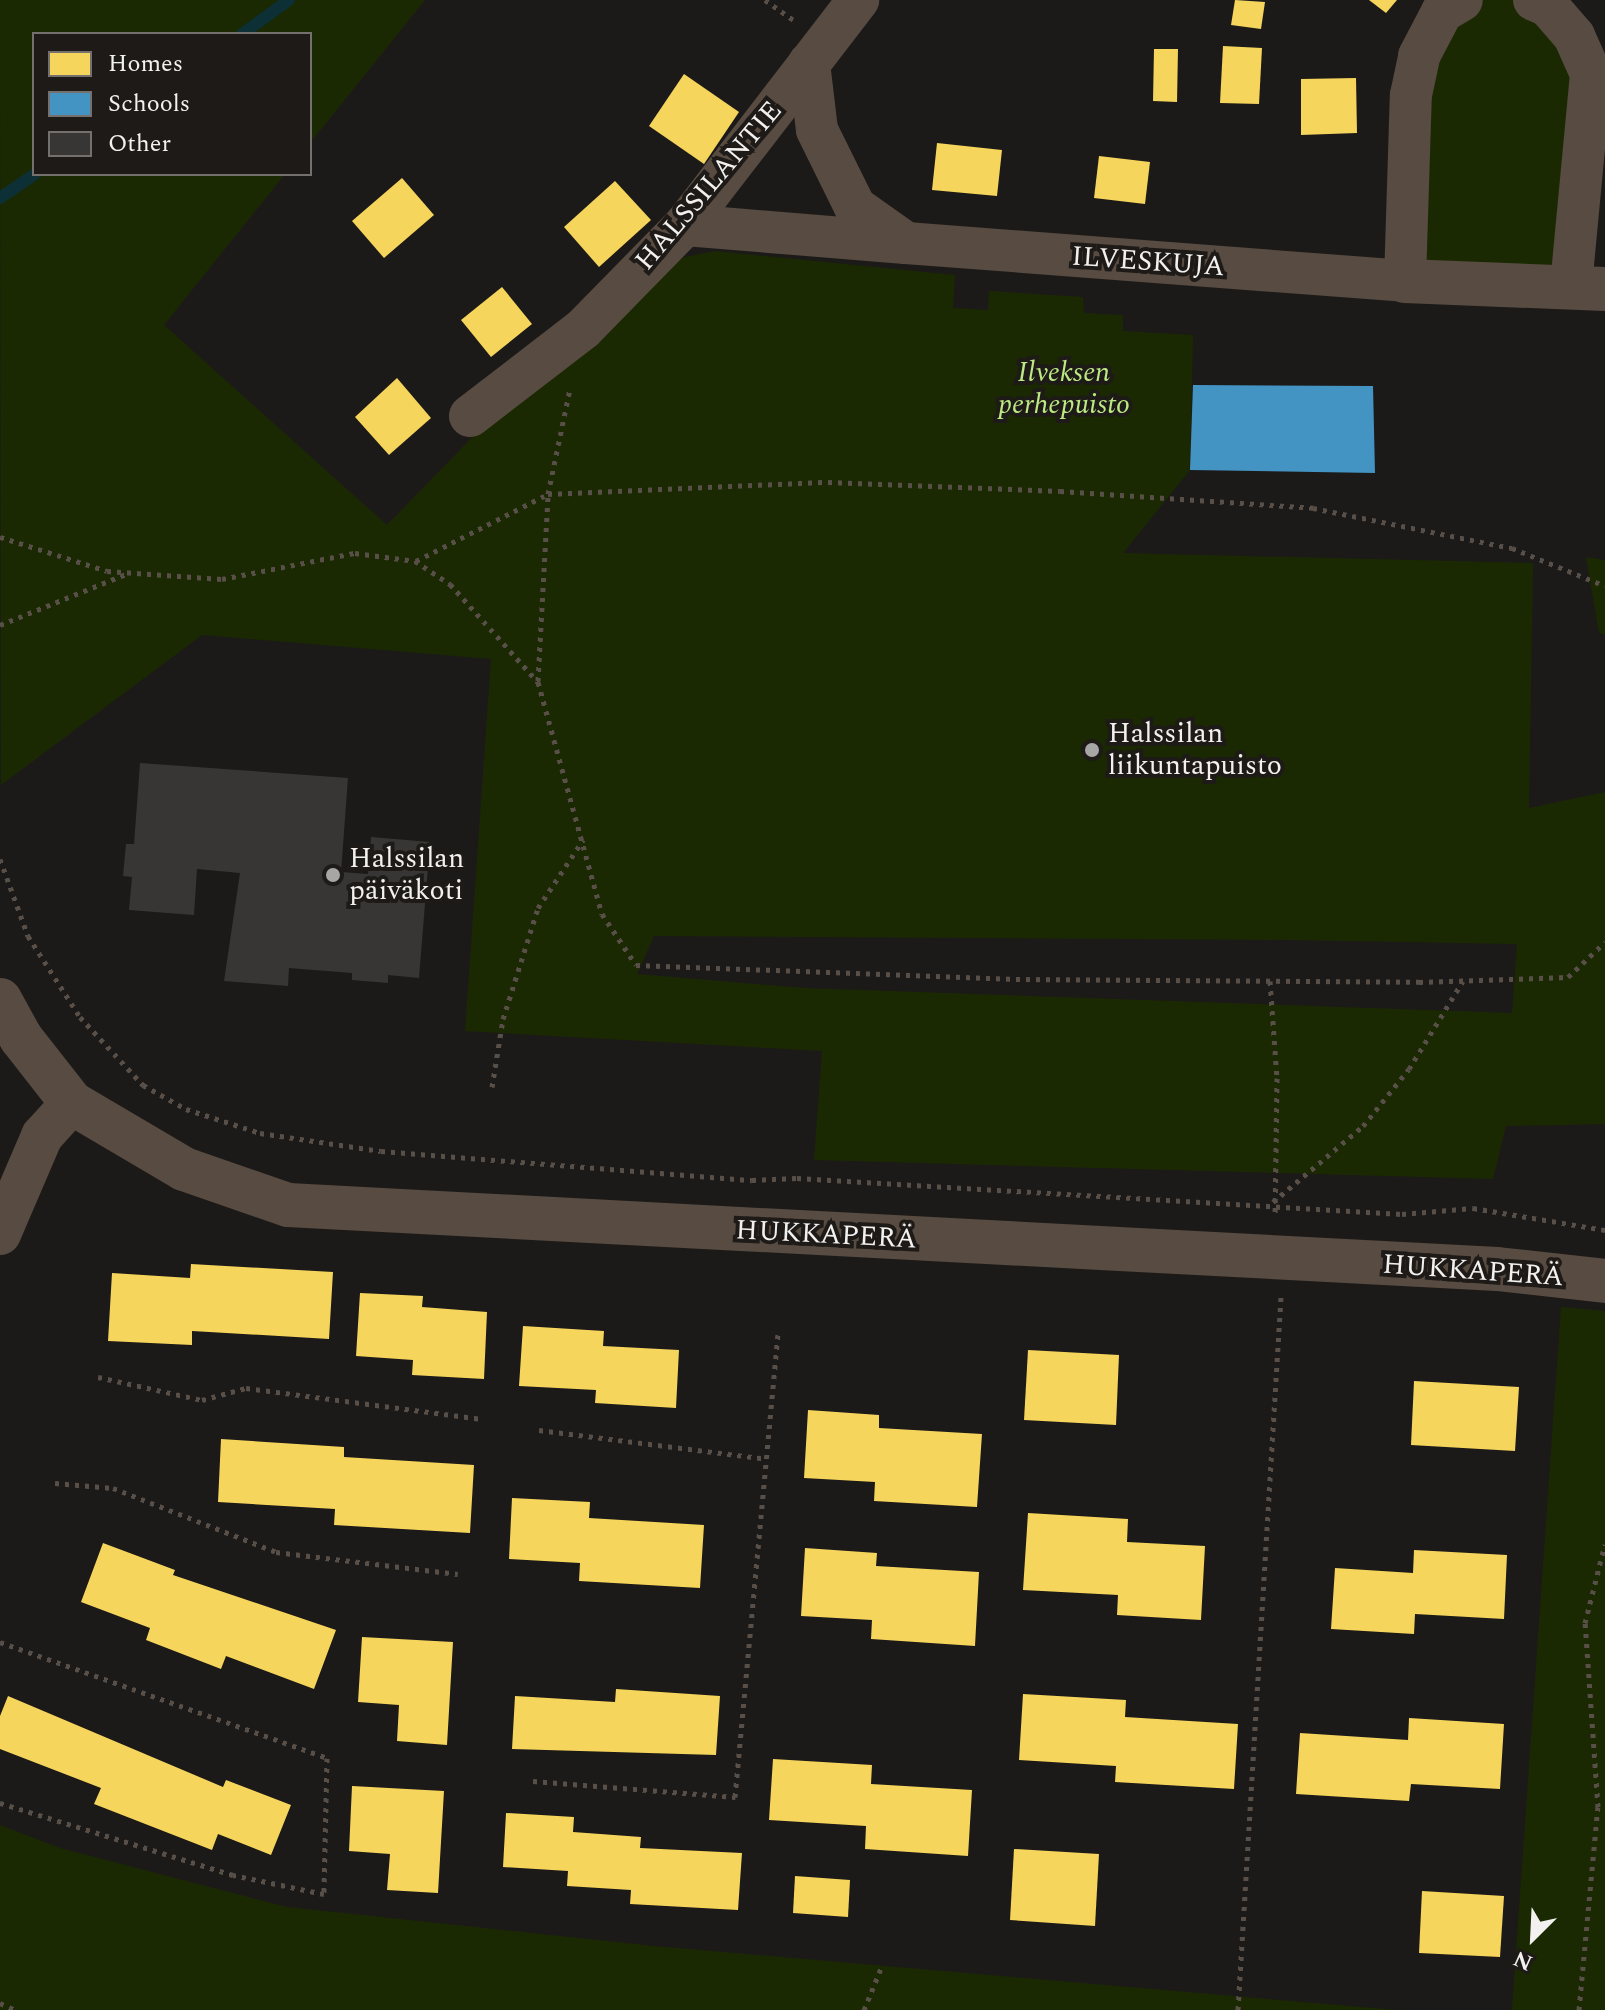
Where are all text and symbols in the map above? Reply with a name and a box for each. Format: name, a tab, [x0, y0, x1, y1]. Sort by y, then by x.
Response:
legend	[32, 32, 312, 176]
text: Homes	[108, 46, 183, 82]
text: Schools	[108, 86, 190, 122]
street label: HALSSILANTIE	[628, 95, 790, 277]
text: Other	[108, 126, 171, 162]
street label: ILVESKUJA	[1070, 240, 1226, 284]
park label: Ilveksen perhepuisto	[998, 356, 1130, 422]
place label: Halssilan liikuntapuisto	[1108, 717, 1282, 783]
marker: Halssilan liikuntapuisto	[1083, 741, 1101, 759]
place label: Halssilan päiväkoti	[349, 842, 464, 908]
marker: Halssilan päiväkoti	[324, 866, 342, 884]
street label: HUKKAPERÄ	[735, 1213, 917, 1257]
street label: HUKKAPERÄ	[1381, 1248, 1565, 1294]
north arrow	[1493, 1898, 1573, 1978]
text: N	[1508, 1942, 1538, 1979]

